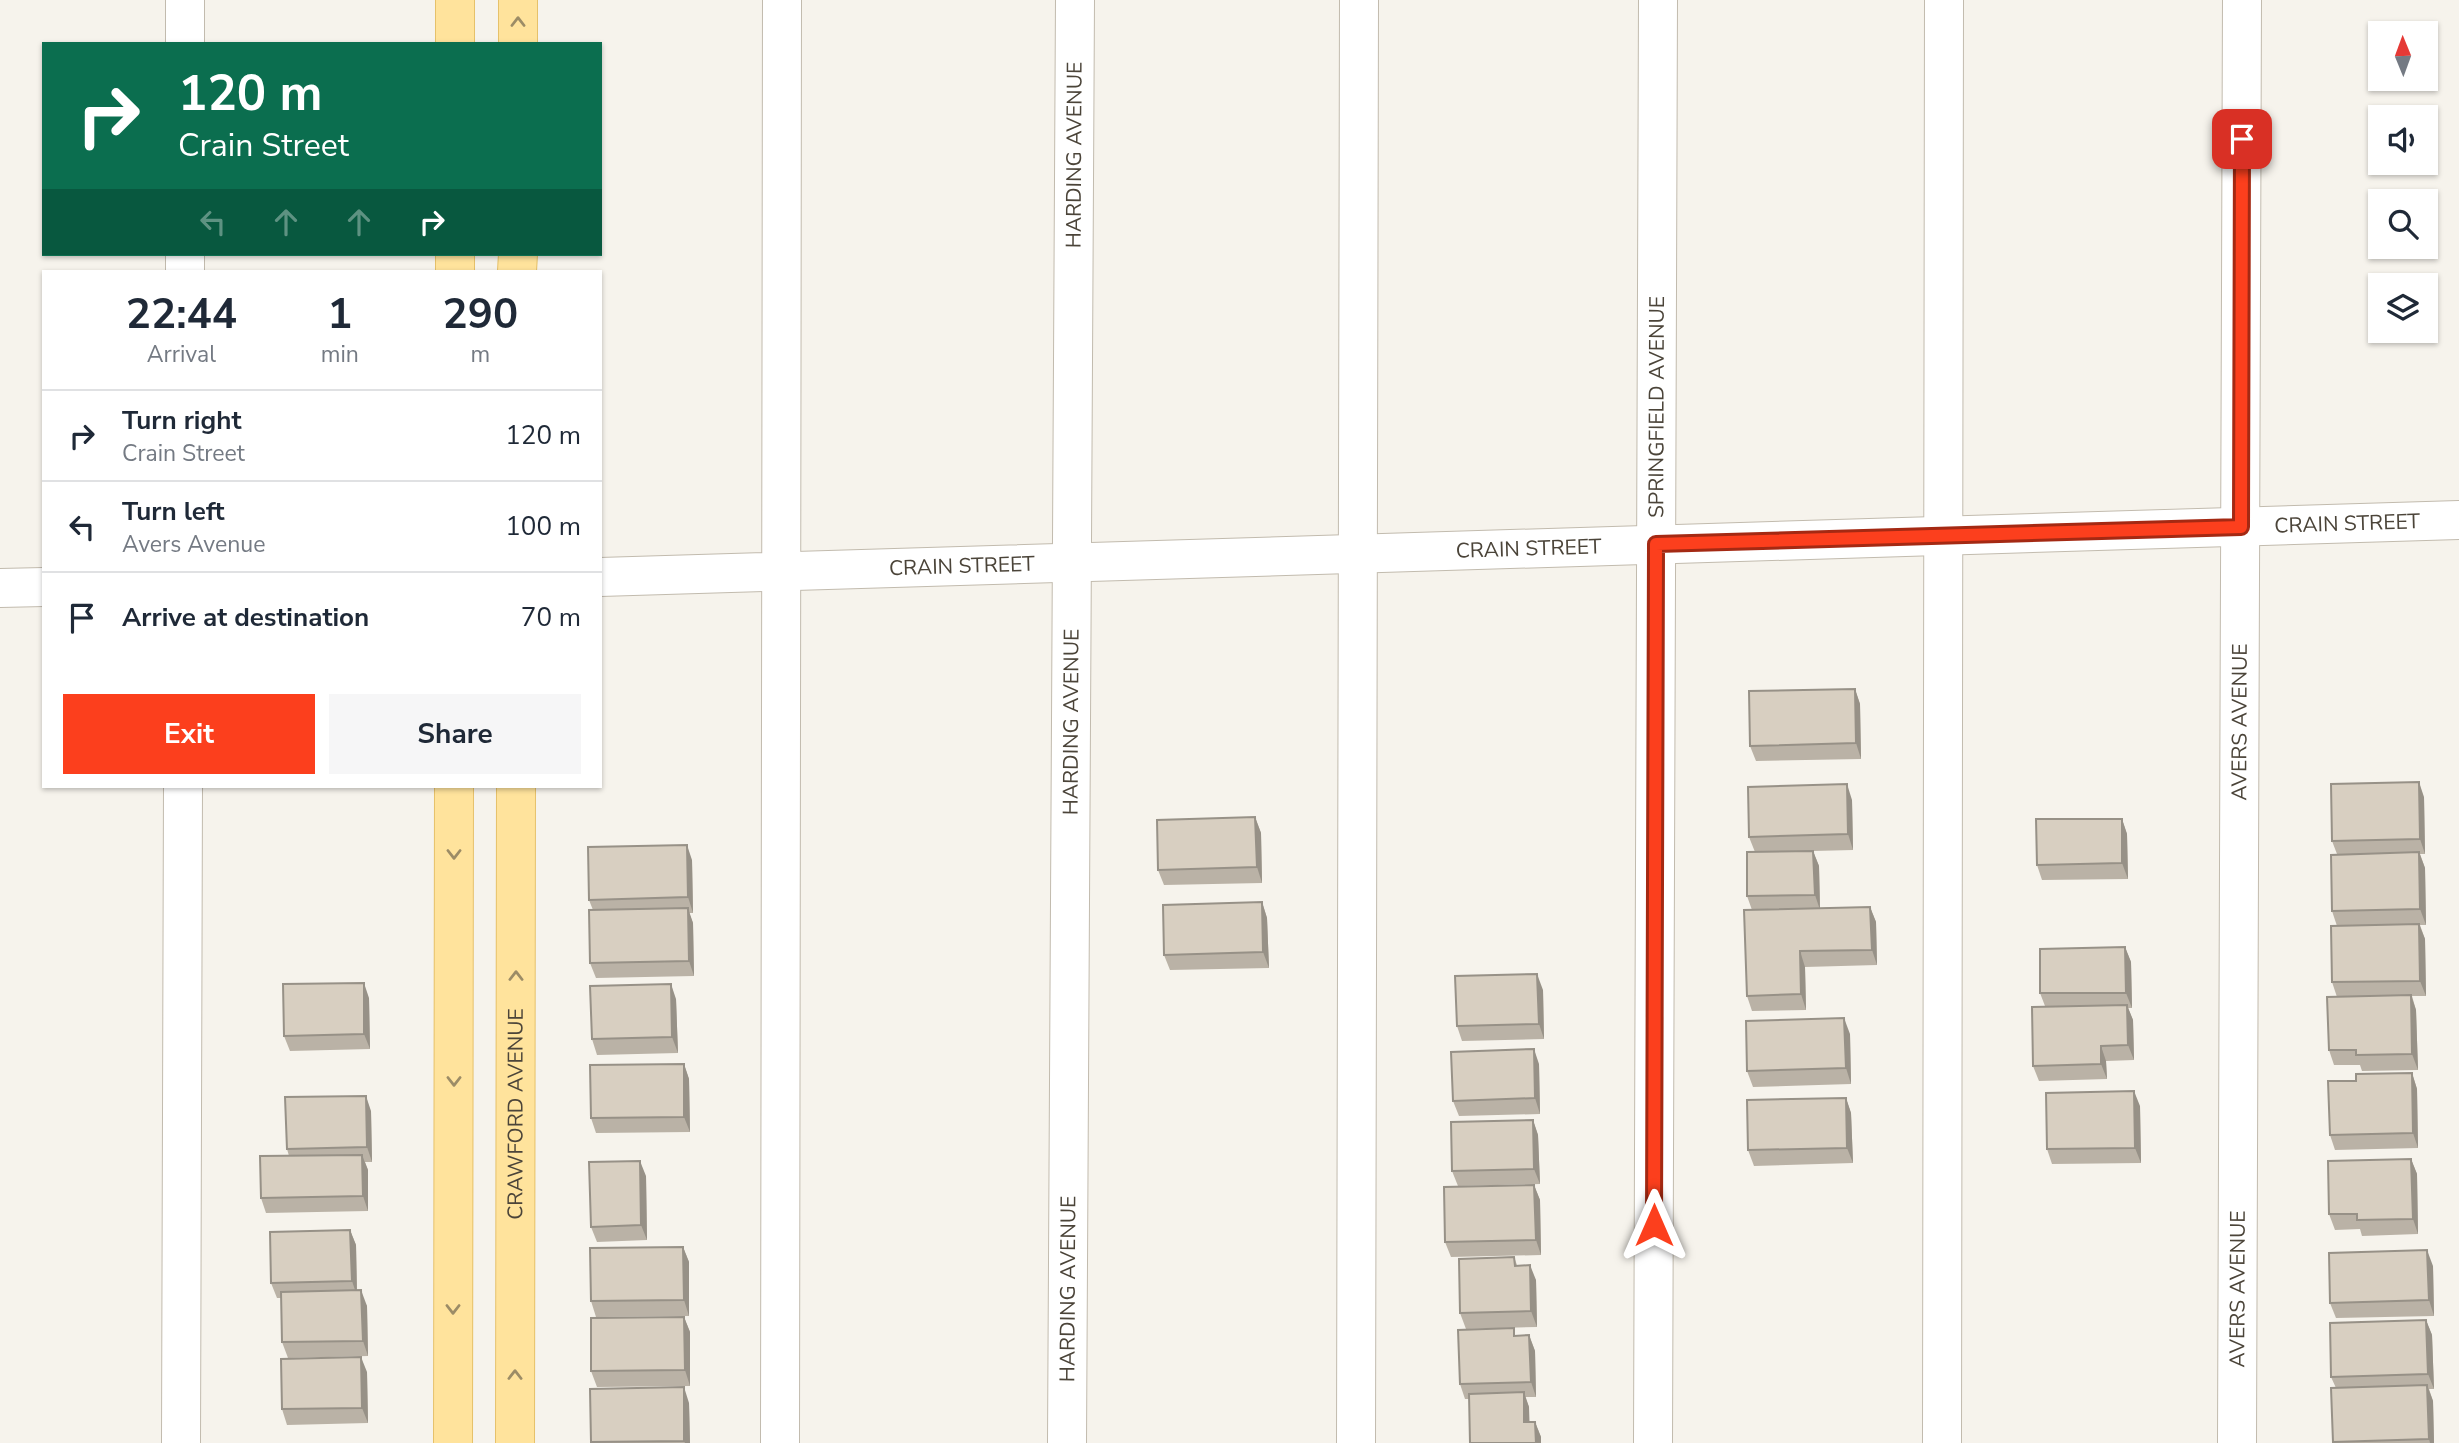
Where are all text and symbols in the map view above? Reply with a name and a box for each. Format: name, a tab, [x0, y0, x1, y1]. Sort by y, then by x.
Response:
one-way arrow	[510, 16, 526, 27]
north arrow	[2368, 21, 2438, 91]
map controls	[2368, 21, 2438, 343]
text: 120 m	[178, 60, 322, 127]
street label: HARDING AVENUE	[1060, 62, 1089, 248]
icon: right	[63, 70, 154, 161]
button: sound	[2368, 105, 2438, 175]
pin	[2212, 109, 2272, 169]
icon: arrive	[2223, 120, 2261, 158]
text: Crain Street	[178, 124, 349, 167]
button: search	[2368, 189, 2438, 259]
icon: left	[194, 203, 232, 241]
icon: ahead	[267, 203, 305, 241]
icon: ahead	[340, 203, 378, 241]
icon: right	[413, 203, 451, 241]
button: layers	[2368, 273, 2438, 343]
text: 22:44	[126, 286, 237, 343]
text: 1	[327, 286, 352, 343]
text: 290	[443, 286, 518, 343]
street label: SPRINGFIELD AVENUE	[1642, 296, 1671, 518]
text: Arrival	[147, 339, 216, 370]
text: min	[321, 339, 359, 370]
text: m	[471, 339, 490, 370]
text: Turn right	[122, 403, 241, 438]
icon: right	[63, 417, 101, 455]
text: 120 m	[505, 418, 581, 453]
text: Crain Street	[122, 438, 245, 469]
text: Turn left	[122, 494, 225, 529]
street label: CRAIN STREET	[2274, 507, 2421, 540]
icon: left	[63, 508, 101, 546]
text: 100 m	[505, 509, 581, 544]
text: Avers Avenue	[122, 529, 265, 560]
street label: CRAIN STREET	[1455, 532, 1602, 565]
street label: CRAIN STREET	[889, 550, 1035, 582]
icon: arrive	[63, 599, 101, 637]
text: Arrive at destination	[122, 600, 369, 635]
text: 70 m	[521, 600, 581, 635]
street label: HARDING AVENUE	[1056, 629, 1086, 815]
street label: AVERS AVENUE	[2225, 643, 2254, 801]
button: Exit	[63, 694, 315, 774]
button: Share	[329, 694, 581, 774]
one-way arrow	[446, 849, 462, 860]
one-way arrow	[508, 970, 524, 981]
street label: CRAWFORD AVENUE	[501, 1008, 530, 1220]
one-way arrow	[446, 1077, 462, 1087]
position arrow	[1617, 1188, 1691, 1262]
street label: HARDING AVENUE	[1053, 1196, 1082, 1382]
street label: AVERS AVENUE	[2223, 1210, 2252, 1368]
one-way arrow	[445, 1304, 461, 1315]
one-way arrow	[507, 1369, 523, 1380]

